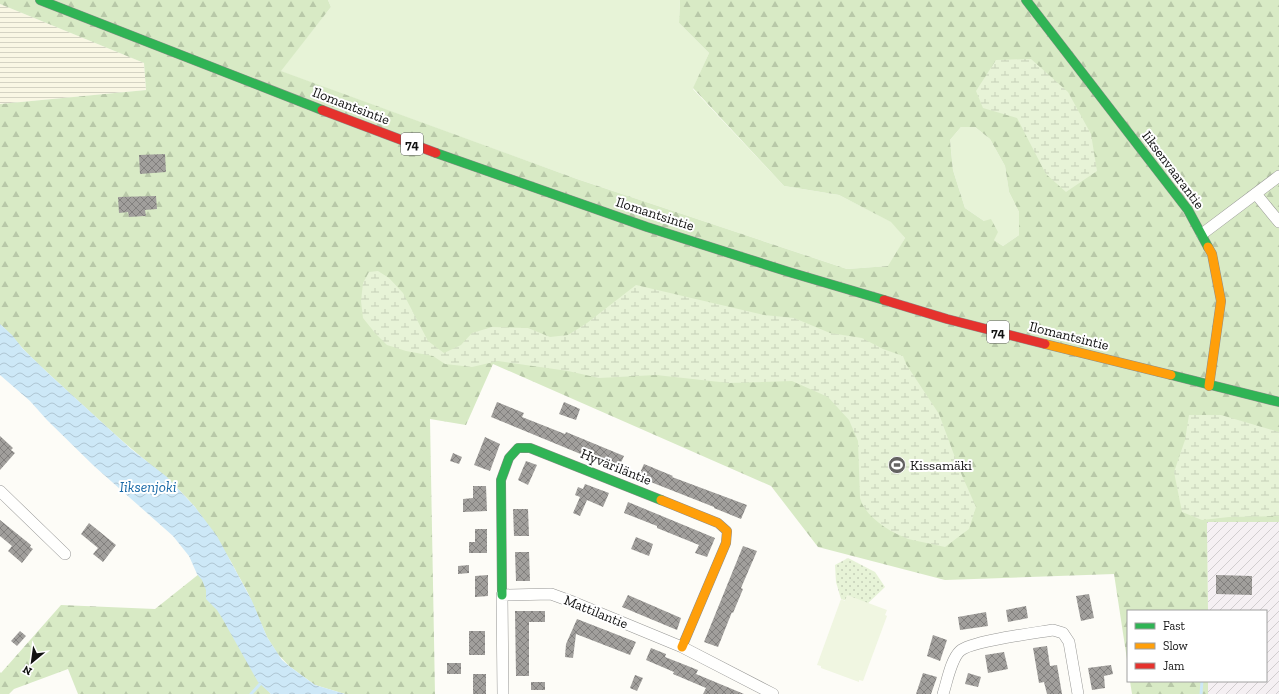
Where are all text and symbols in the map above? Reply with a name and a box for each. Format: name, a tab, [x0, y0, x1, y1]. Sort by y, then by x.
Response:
street label: Ilomantsintie	[310, 84, 392, 129]
street label: Iiksenvaarantie	[1138, 128, 1208, 213]
road number: 74	[401, 133, 423, 155]
street label: Ilomantsintie	[614, 193, 697, 235]
street label: Ilomantsintie	[1028, 318, 1111, 354]
road number: 74	[987, 321, 1009, 343]
street label: Hyväriläntie	[578, 445, 654, 489]
sports icon: Kissamäki	[887, 455, 907, 475]
place label: Kissamäki	[910, 457, 972, 474]
water label: Iiksenjoki	[120, 478, 177, 496]
street label: Mattilantie	[562, 591, 631, 633]
legend	[1127, 610, 1267, 682]
text: Fast	[1163, 619, 1186, 633]
text: Slow	[1163, 639, 1189, 653]
north arrow	[12, 642, 52, 682]
text: Jam	[1163, 659, 1185, 673]
text: N	[20, 662, 34, 678]

